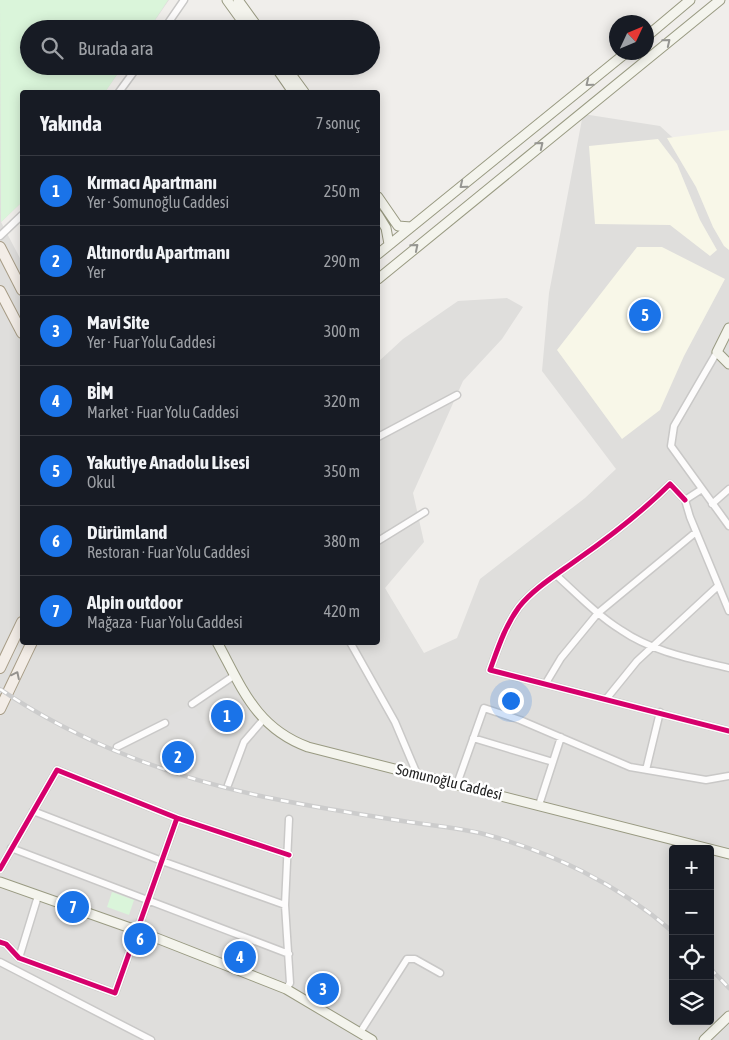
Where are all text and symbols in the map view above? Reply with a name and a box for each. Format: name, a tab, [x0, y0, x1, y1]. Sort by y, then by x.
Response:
north arrow	[609, 15, 654, 60]
search box	[20, 20, 380, 75]
icon: search	[38, 34, 66, 62]
text: Burada ara	[78, 37, 154, 59]
one-way arrow	[661, 40, 670, 48]
one-way arrow	[586, 78, 595, 86]
text: Yakında	[40, 111, 102, 135]
text: 7 sonuç	[316, 114, 360, 132]
one-way arrow	[535, 141, 544, 150]
text: Kırmacı Apartmanı	[87, 171, 217, 193]
one-way arrow	[459, 180, 468, 189]
text: 1	[52, 182, 60, 200]
text: 250 m	[324, 182, 360, 200]
text: Yer · Somunoğlu Caddesi	[87, 193, 229, 211]
text: Altınordu Apartmanı	[87, 241, 230, 263]
one-way arrow	[409, 244, 418, 253]
text: 2	[52, 252, 60, 270]
text: 290 m	[324, 252, 360, 270]
text: Yer	[87, 263, 105, 281]
pin: 5	[629, 296, 661, 334]
text: Mavi Site	[87, 311, 150, 333]
text: 3	[52, 322, 60, 340]
text: 300 m	[324, 322, 360, 340]
text: Yer · Fuar Yolu Caddesi	[87, 333, 216, 351]
text: BİM	[87, 381, 114, 403]
text: 4	[52, 392, 60, 410]
text: 320 m	[324, 392, 360, 410]
text: Market · Fuar Yolu Caddesi	[87, 403, 239, 421]
text: Yakutiye Anadolu Lisesi	[87, 451, 250, 473]
text: 5	[52, 462, 60, 480]
text: 350 m	[324, 462, 360, 480]
text: Okul	[87, 473, 115, 491]
text: Dürümland	[87, 521, 167, 543]
text: 6	[52, 532, 60, 550]
text: 380 m	[324, 532, 360, 550]
text: Restoran · Fuar Yolu Caddesi	[87, 543, 250, 561]
text: Alpin outdoor	[87, 591, 182, 613]
text: 7	[52, 602, 60, 620]
text: 420 m	[324, 602, 360, 620]
text: Mağaza · Fuar Yolu Caddesi	[87, 613, 243, 631]
one-way arrow	[9, 672, 19, 681]
your location	[498, 688, 524, 714]
pin: 1	[211, 697, 243, 735]
pin: 2	[162, 738, 194, 776]
street label: Somunoğlu Caddesi	[394, 760, 504, 803]
map controls	[669, 845, 714, 1025]
button: +	[669, 845, 714, 890]
pin: 7	[57, 888, 89, 926]
button: −	[669, 890, 714, 935]
pin: 6	[124, 920, 156, 958]
button: locate	[669, 935, 714, 980]
pin: 4	[224, 938, 256, 976]
pin: 3	[307, 970, 339, 1008]
button: layers	[669, 980, 714, 1025]

